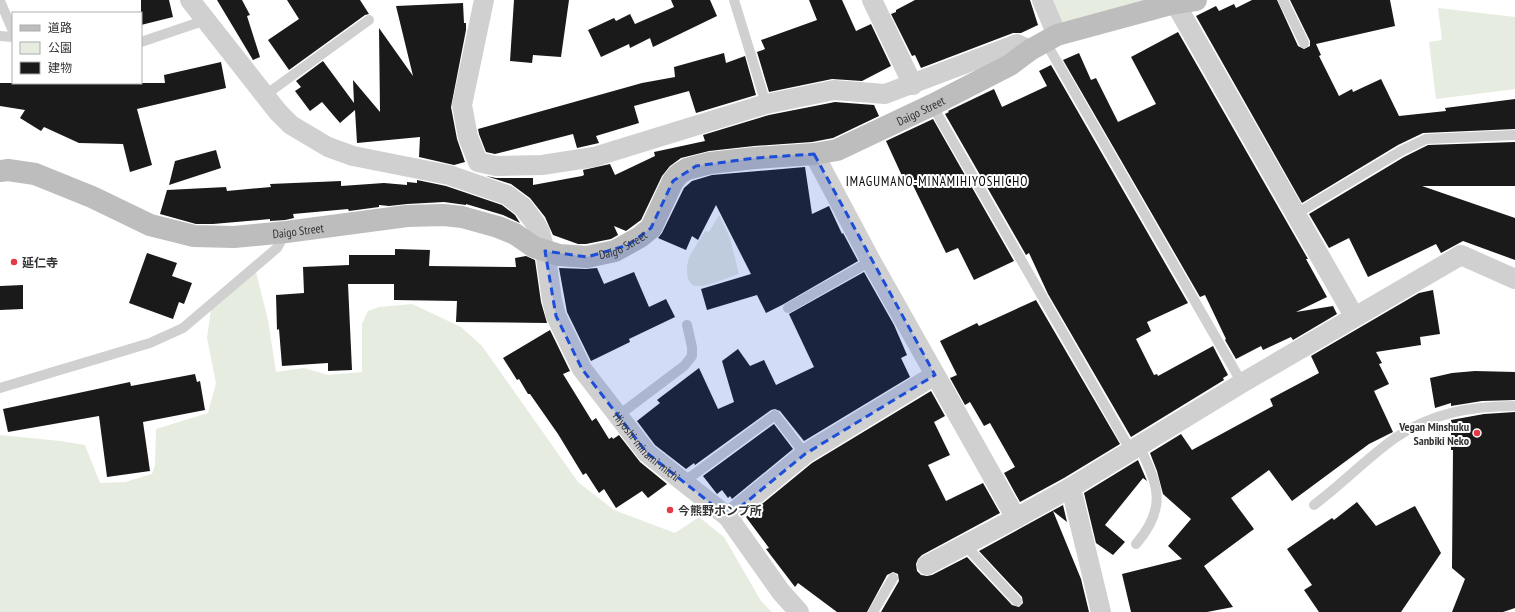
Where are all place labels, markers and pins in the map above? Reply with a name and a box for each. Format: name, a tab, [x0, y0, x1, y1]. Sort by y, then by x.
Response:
place label: 延仁寺	[22, 255, 58, 270]
marker: 延仁寺	[9, 257, 19, 267]
place label: Vegan Minshuku Sanbiki Neko	[1398, 419, 1470, 448]
marker: Vegan Minshuku Sanbiki Neko	[1472, 428, 1482, 438]
place label: 今熊野ポンプ所	[678, 503, 762, 518]
marker: 今熊野ポンプ所	[665, 505, 675, 515]

